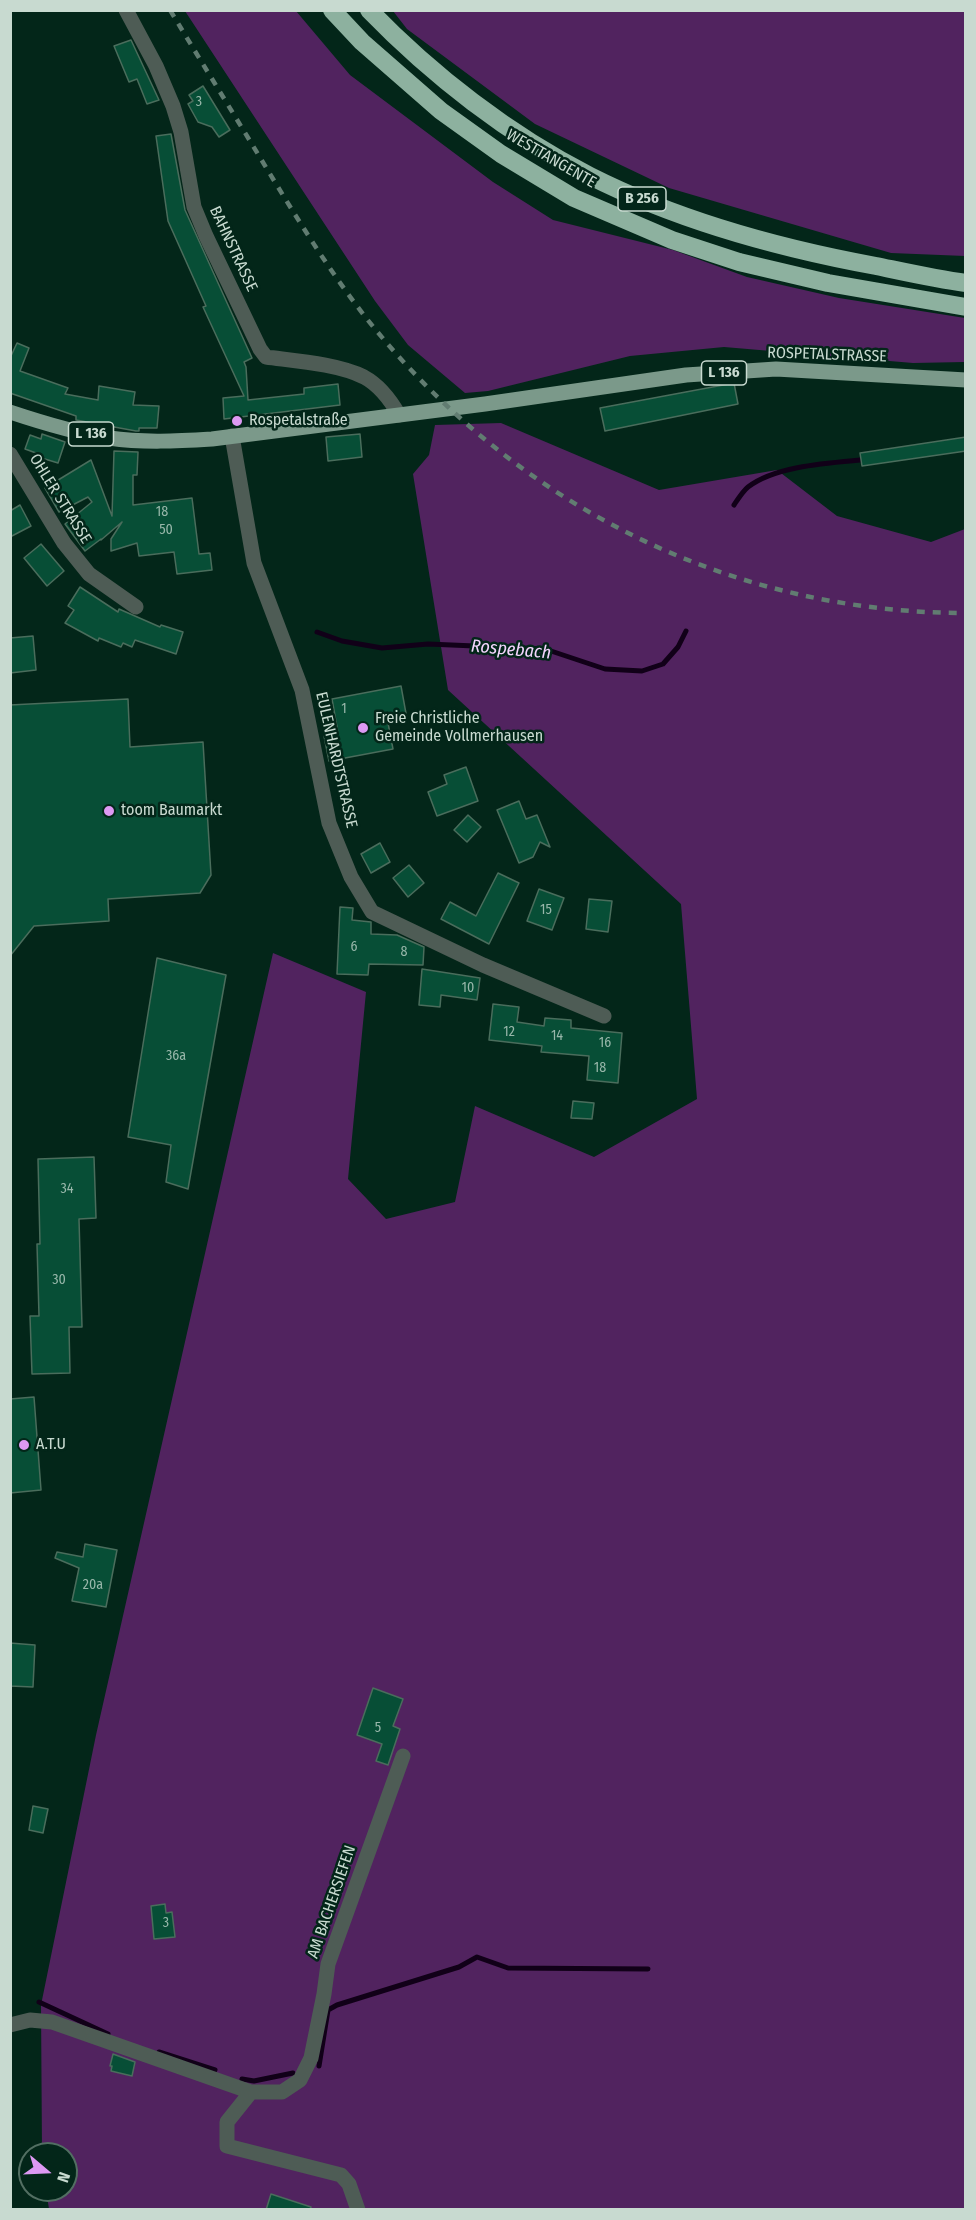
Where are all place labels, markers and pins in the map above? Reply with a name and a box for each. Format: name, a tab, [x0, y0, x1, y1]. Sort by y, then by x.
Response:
place label: Rospetalstraße	[249, 411, 348, 431]
marker: Rospetalstraße	[230, 414, 244, 428]
place label: Freie Christliche Gemeinde Vollmerhausen	[375, 709, 543, 747]
marker: Freie Christliche Gemeinde Vollmerhausen	[356, 721, 370, 735]
place label: toom Baumarkt	[121, 801, 222, 821]
marker: toom Baumarkt	[102, 804, 116, 818]
place label: A.T.U	[36, 1435, 66, 1455]
marker: A.T.U	[17, 1438, 31, 1452]

